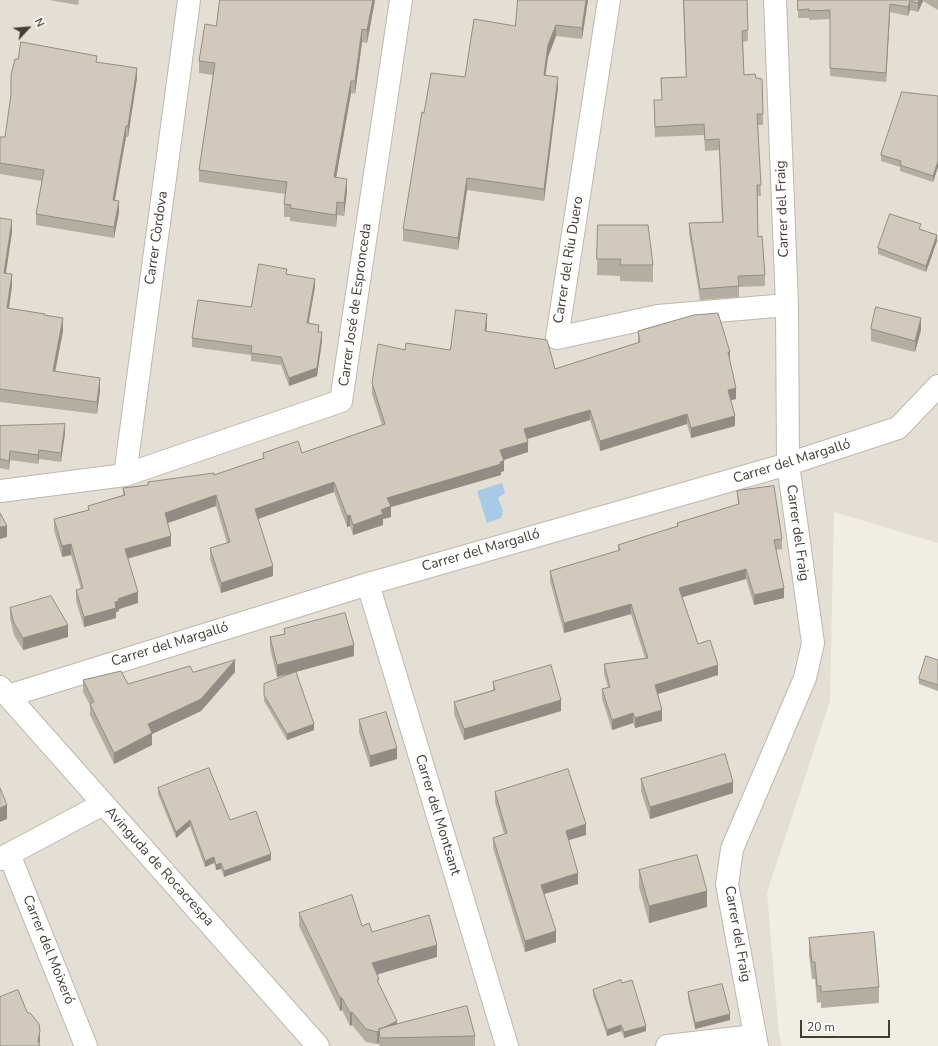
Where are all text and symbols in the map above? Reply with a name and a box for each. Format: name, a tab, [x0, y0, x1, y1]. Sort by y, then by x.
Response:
north arrow	[8, 8, 48, 48]
text: N	[31, 16, 48, 30]
street label: Carrer del Fraig	[773, 160, 793, 258]
street label: Carrer Còrdova	[142, 190, 172, 286]
street label: Carrer del Riu Duero	[551, 195, 587, 325]
street label: Carrer José de Espronceda	[336, 222, 376, 388]
street label: Carrer del Margalló	[731, 436, 853, 488]
street label: Carrer del Fraig	[782, 484, 812, 582]
street label: Carrer del Margalló	[420, 526, 542, 576]
street label: Carrer del Margalló	[109, 619, 231, 671]
street label: Carrer del Montsant	[411, 753, 463, 877]
street label: Avinguda de Rocacrespa	[101, 804, 217, 930]
street label: Carrer del Fraig	[720, 885, 754, 983]
street label: Carrer del Moixeró	[18, 893, 78, 1007]
scale bar	[802, 1012, 892, 1038]
text: 20 m	[807, 1019, 835, 1035]

